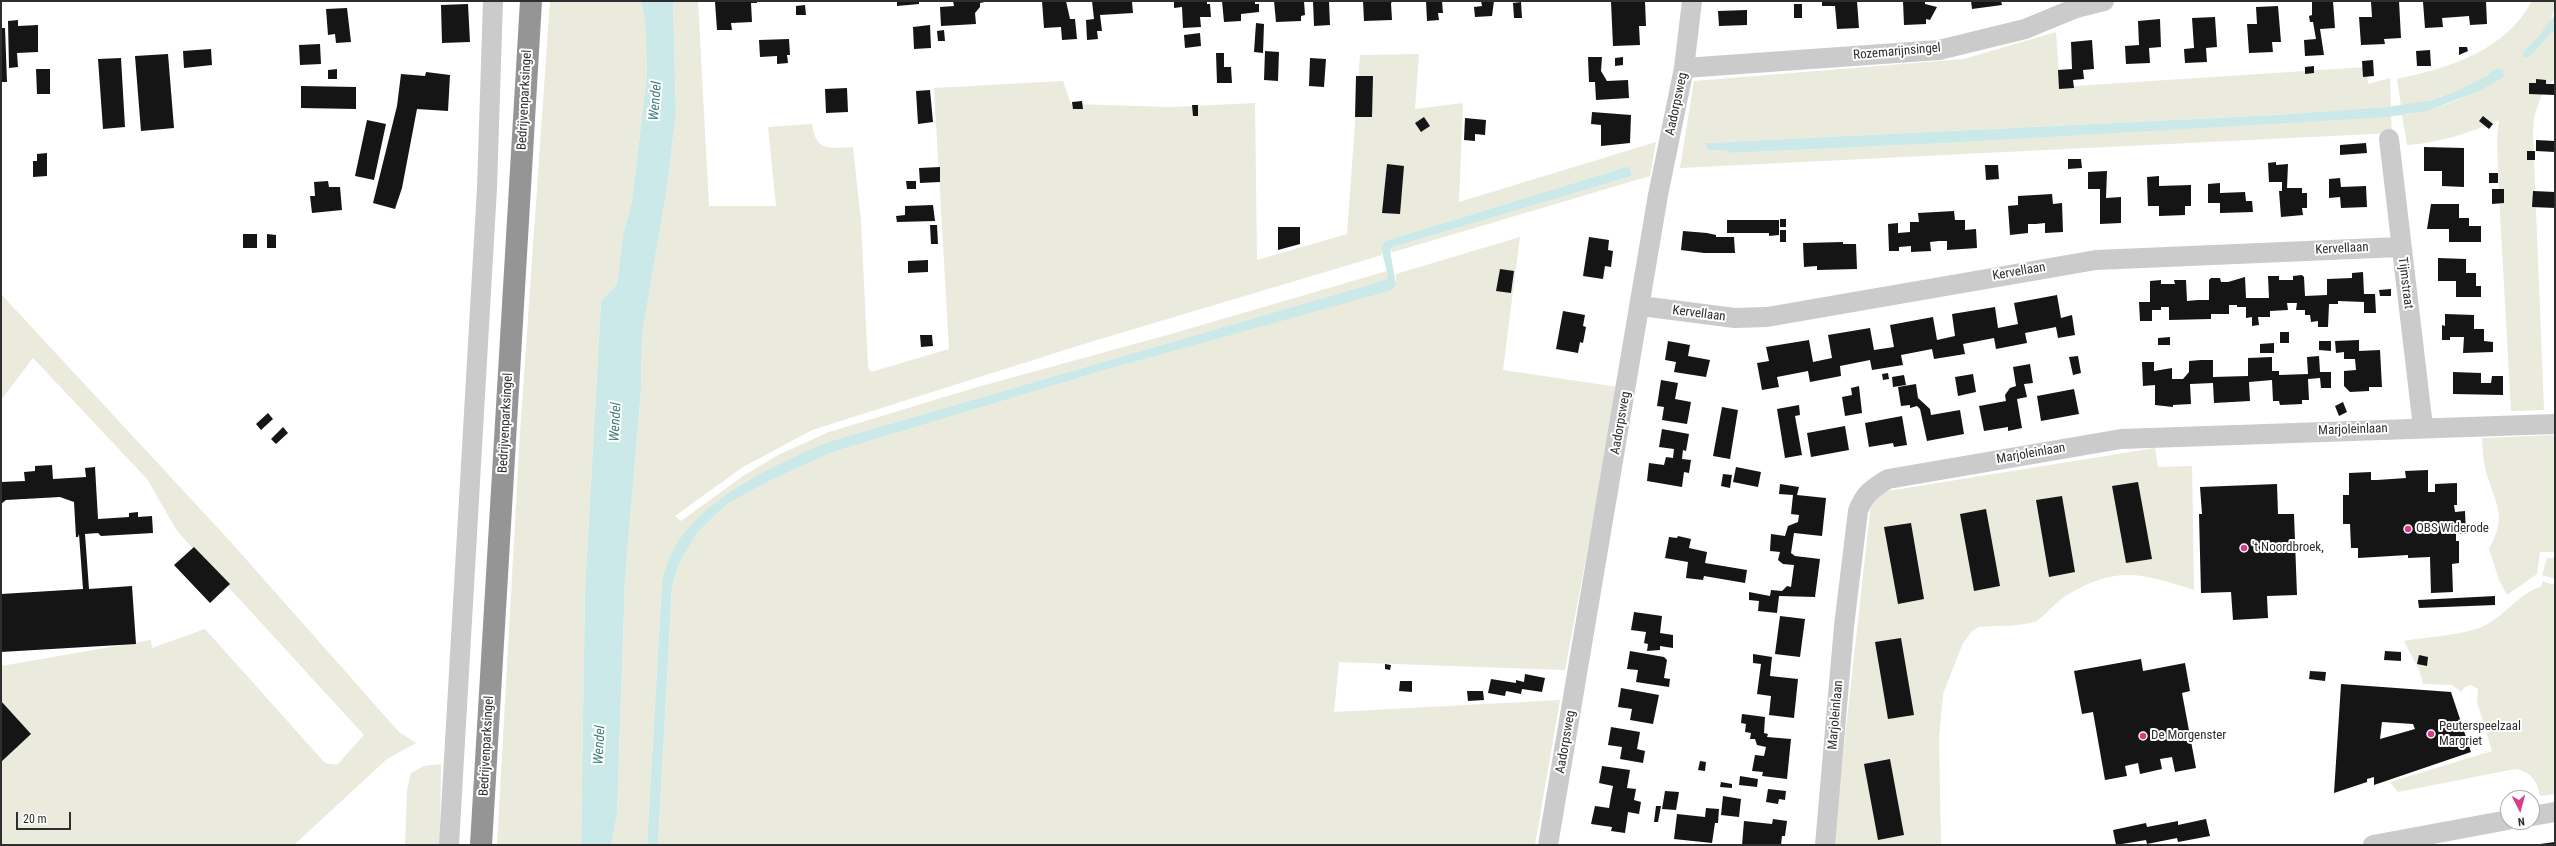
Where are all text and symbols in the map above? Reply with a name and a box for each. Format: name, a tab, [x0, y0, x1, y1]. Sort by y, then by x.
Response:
street label: Rozemarijnsingel	[1853, 40, 1941, 64]
street label: Bedrijvenparksingel	[515, 49, 535, 151]
street label: Aadorpsweg	[1663, 71, 1691, 137]
water label: Wendel	[646, 81, 666, 121]
street label: Kervellaan	[2315, 240, 2369, 258]
street label: Tijmstraat	[2394, 256, 2416, 310]
street label: Kervellaan	[1991, 260, 2047, 284]
street label: Kervellaan	[1672, 303, 1726, 325]
street label: Bedrijvenparksingel	[496, 372, 516, 474]
street label: Aadorpsweg	[1608, 390, 1634, 456]
water label: Wendel	[607, 402, 625, 442]
street label: Marjoleinlaan	[2318, 421, 2388, 439]
street label: Marjoleinlaan	[1995, 440, 2067, 468]
place label: OBS Widerode	[2416, 521, 2489, 537]
marker: OBS Widerode	[2403, 524, 2413, 534]
place label: 't Noordbroek,	[2252, 540, 2324, 556]
marker: 't Noordbroek,	[2239, 543, 2249, 553]
street label: Marjoleinlaan	[1825, 680, 1847, 750]
street label: Bedrijvenparksingel	[477, 695, 497, 797]
street label: Aadorpsweg	[1553, 709, 1579, 775]
place label: Peuterspeelzaal Margriet	[2439, 719, 2521, 750]
water label: Wendel	[591, 725, 609, 765]
place label: De Morgenster	[2151, 728, 2226, 744]
marker: Peuterspeelzaal Margriet	[2426, 729, 2436, 739]
marker: De Morgenster	[2138, 731, 2148, 741]
north arrow	[2500, 790, 2540, 830]
scale bar	[18, 804, 73, 830]
text: 20 m	[23, 812, 47, 826]
text: N	[2517, 815, 2525, 828]

